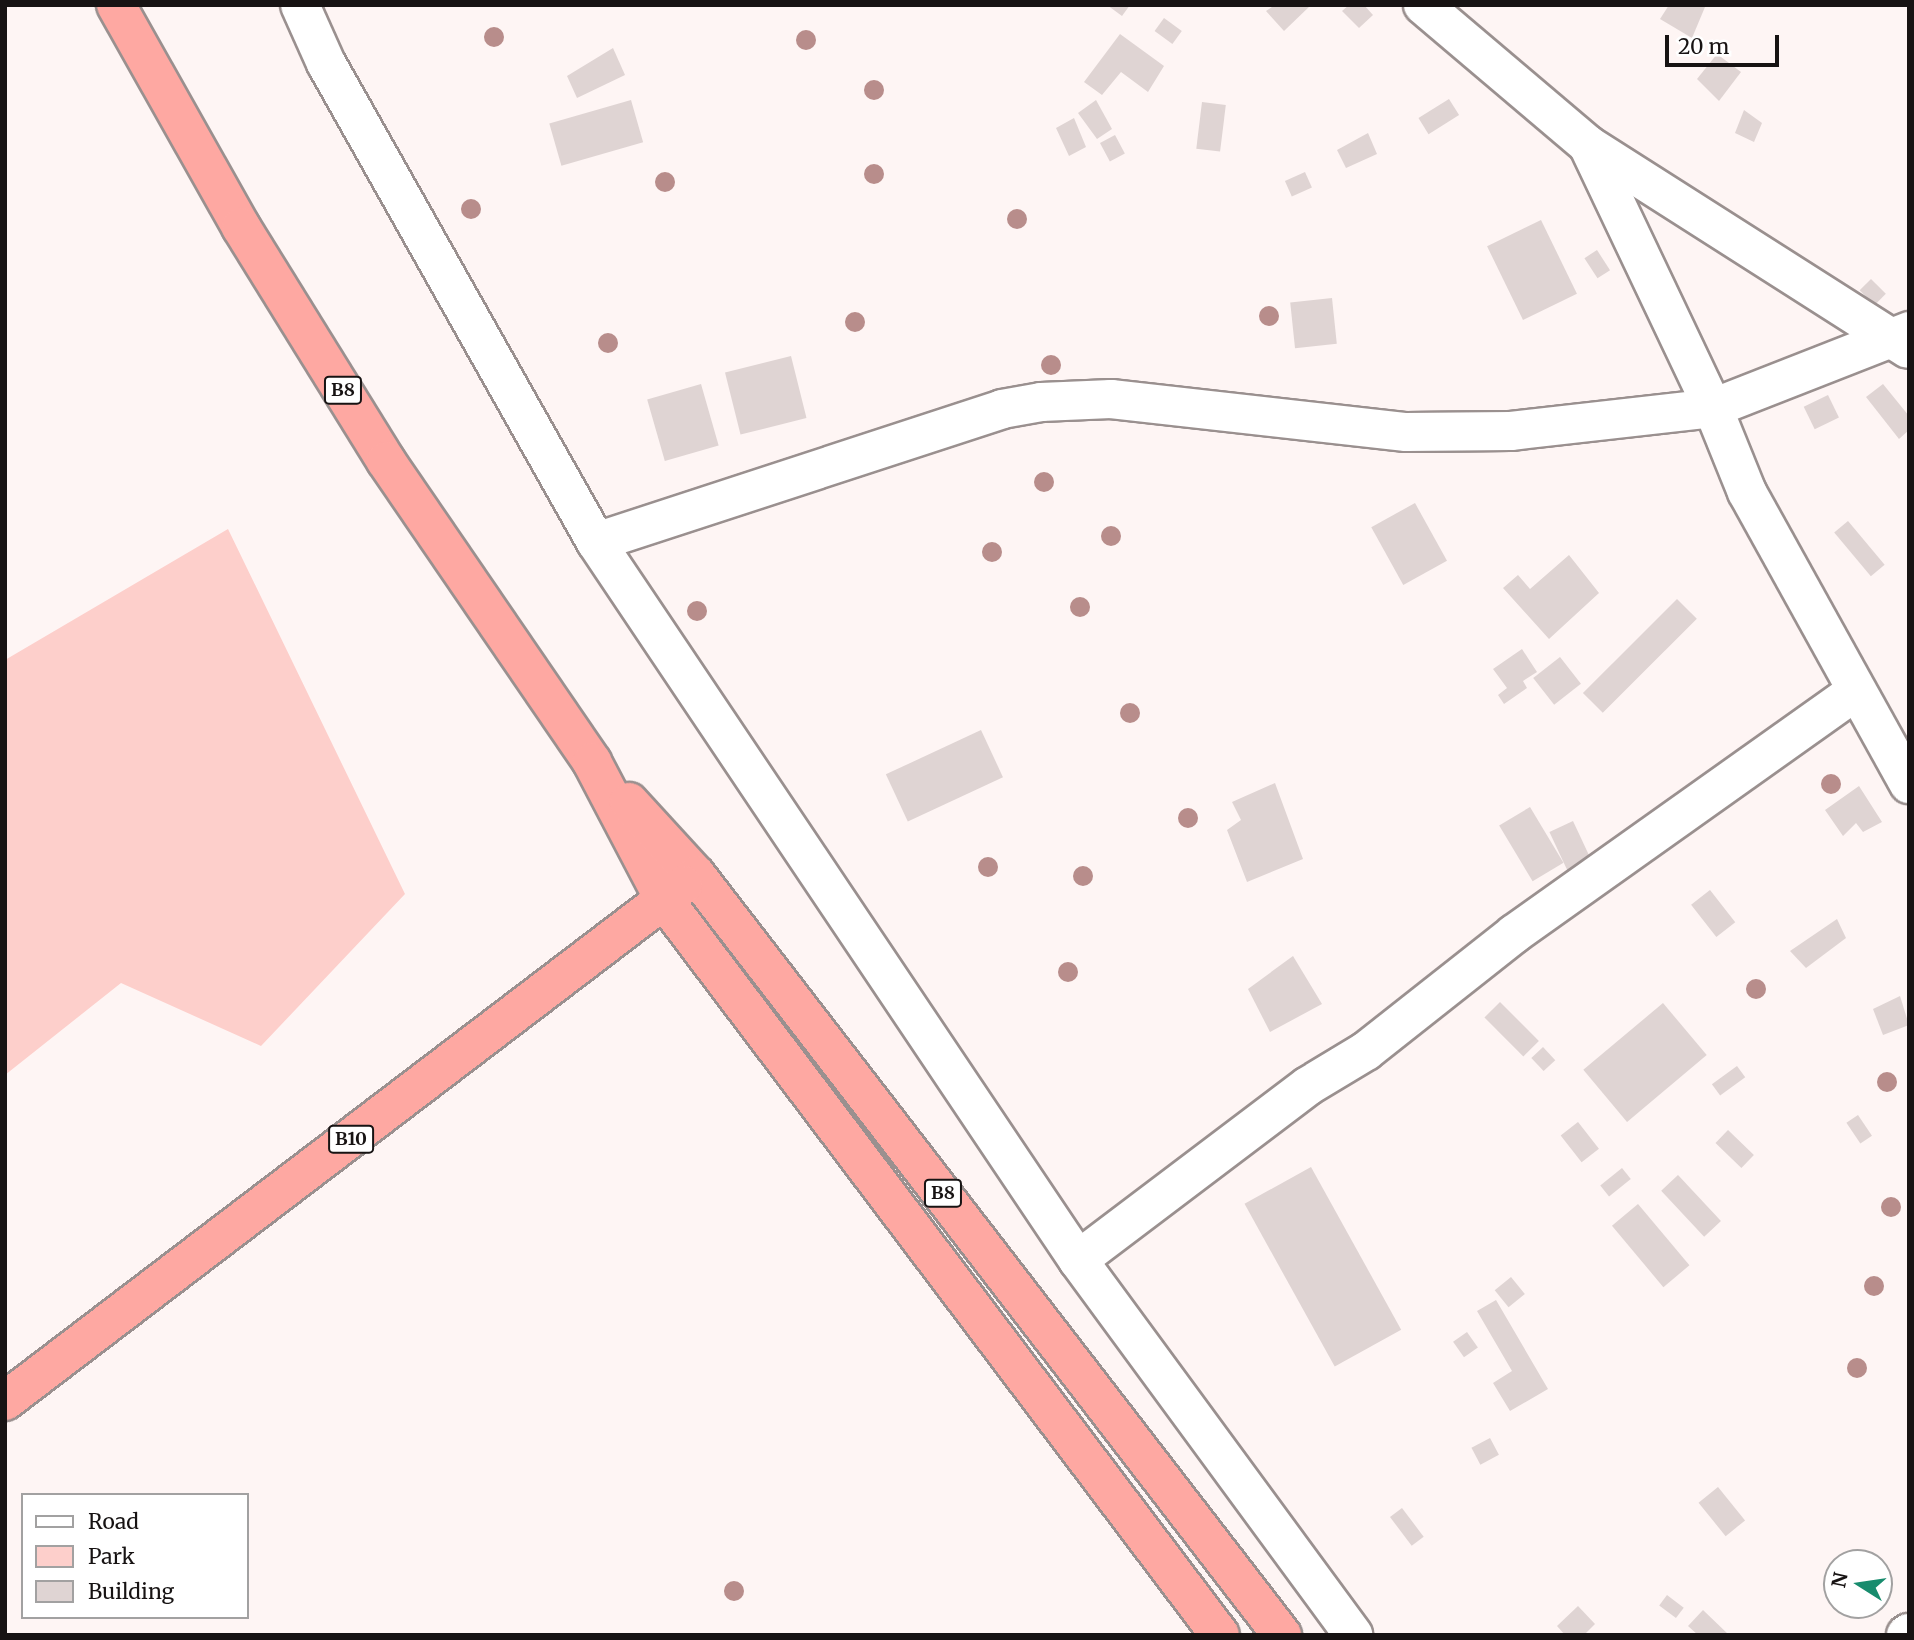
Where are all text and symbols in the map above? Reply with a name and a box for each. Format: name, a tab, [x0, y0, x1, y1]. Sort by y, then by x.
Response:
scale bar	[1669, 21, 1783, 65]
text: 20 m	[1678, 33, 1729, 60]
road number: B8	[324, 376, 362, 404]
road number: B10	[326, 1124, 376, 1154]
road number: B8	[924, 1178, 962, 1208]
legend	[21, 1493, 248, 1619]
text: Road	[88, 1508, 139, 1535]
text: Park	[88, 1543, 135, 1570]
north arrow	[1823, 1549, 1893, 1619]
text: N	[1826, 1570, 1853, 1590]
text: Building	[88, 1578, 174, 1605]

